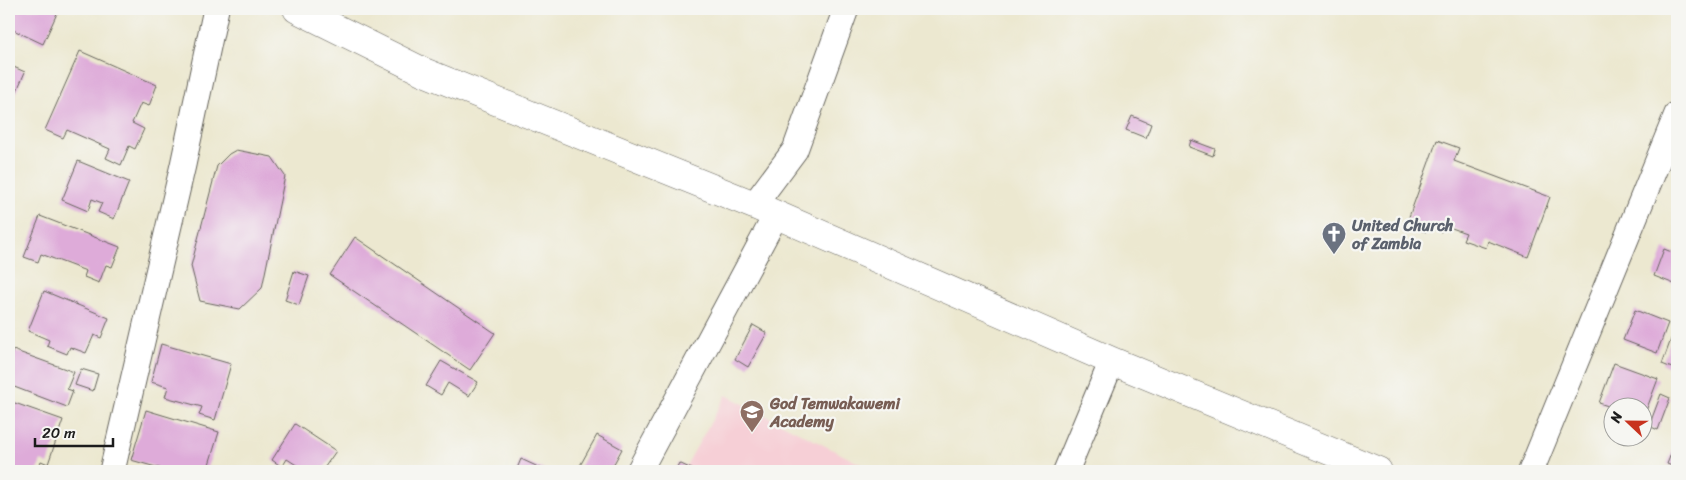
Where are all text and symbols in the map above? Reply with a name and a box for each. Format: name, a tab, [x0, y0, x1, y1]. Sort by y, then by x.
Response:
place label: United Church of Zambia	[1352, 211, 1454, 258]
church icon: United Church of Zambia	[1321, 221, 1347, 255]
place label: God Temwakawemi Academy	[769, 389, 900, 436]
north arrow	[1604, 398, 1654, 448]
school or university icon: God Temwakawemi Academy	[739, 399, 765, 433]
text: N	[1603, 408, 1630, 427]
scale bar	[35, 415, 112, 447]
text: 20 m	[42, 420, 76, 446]

